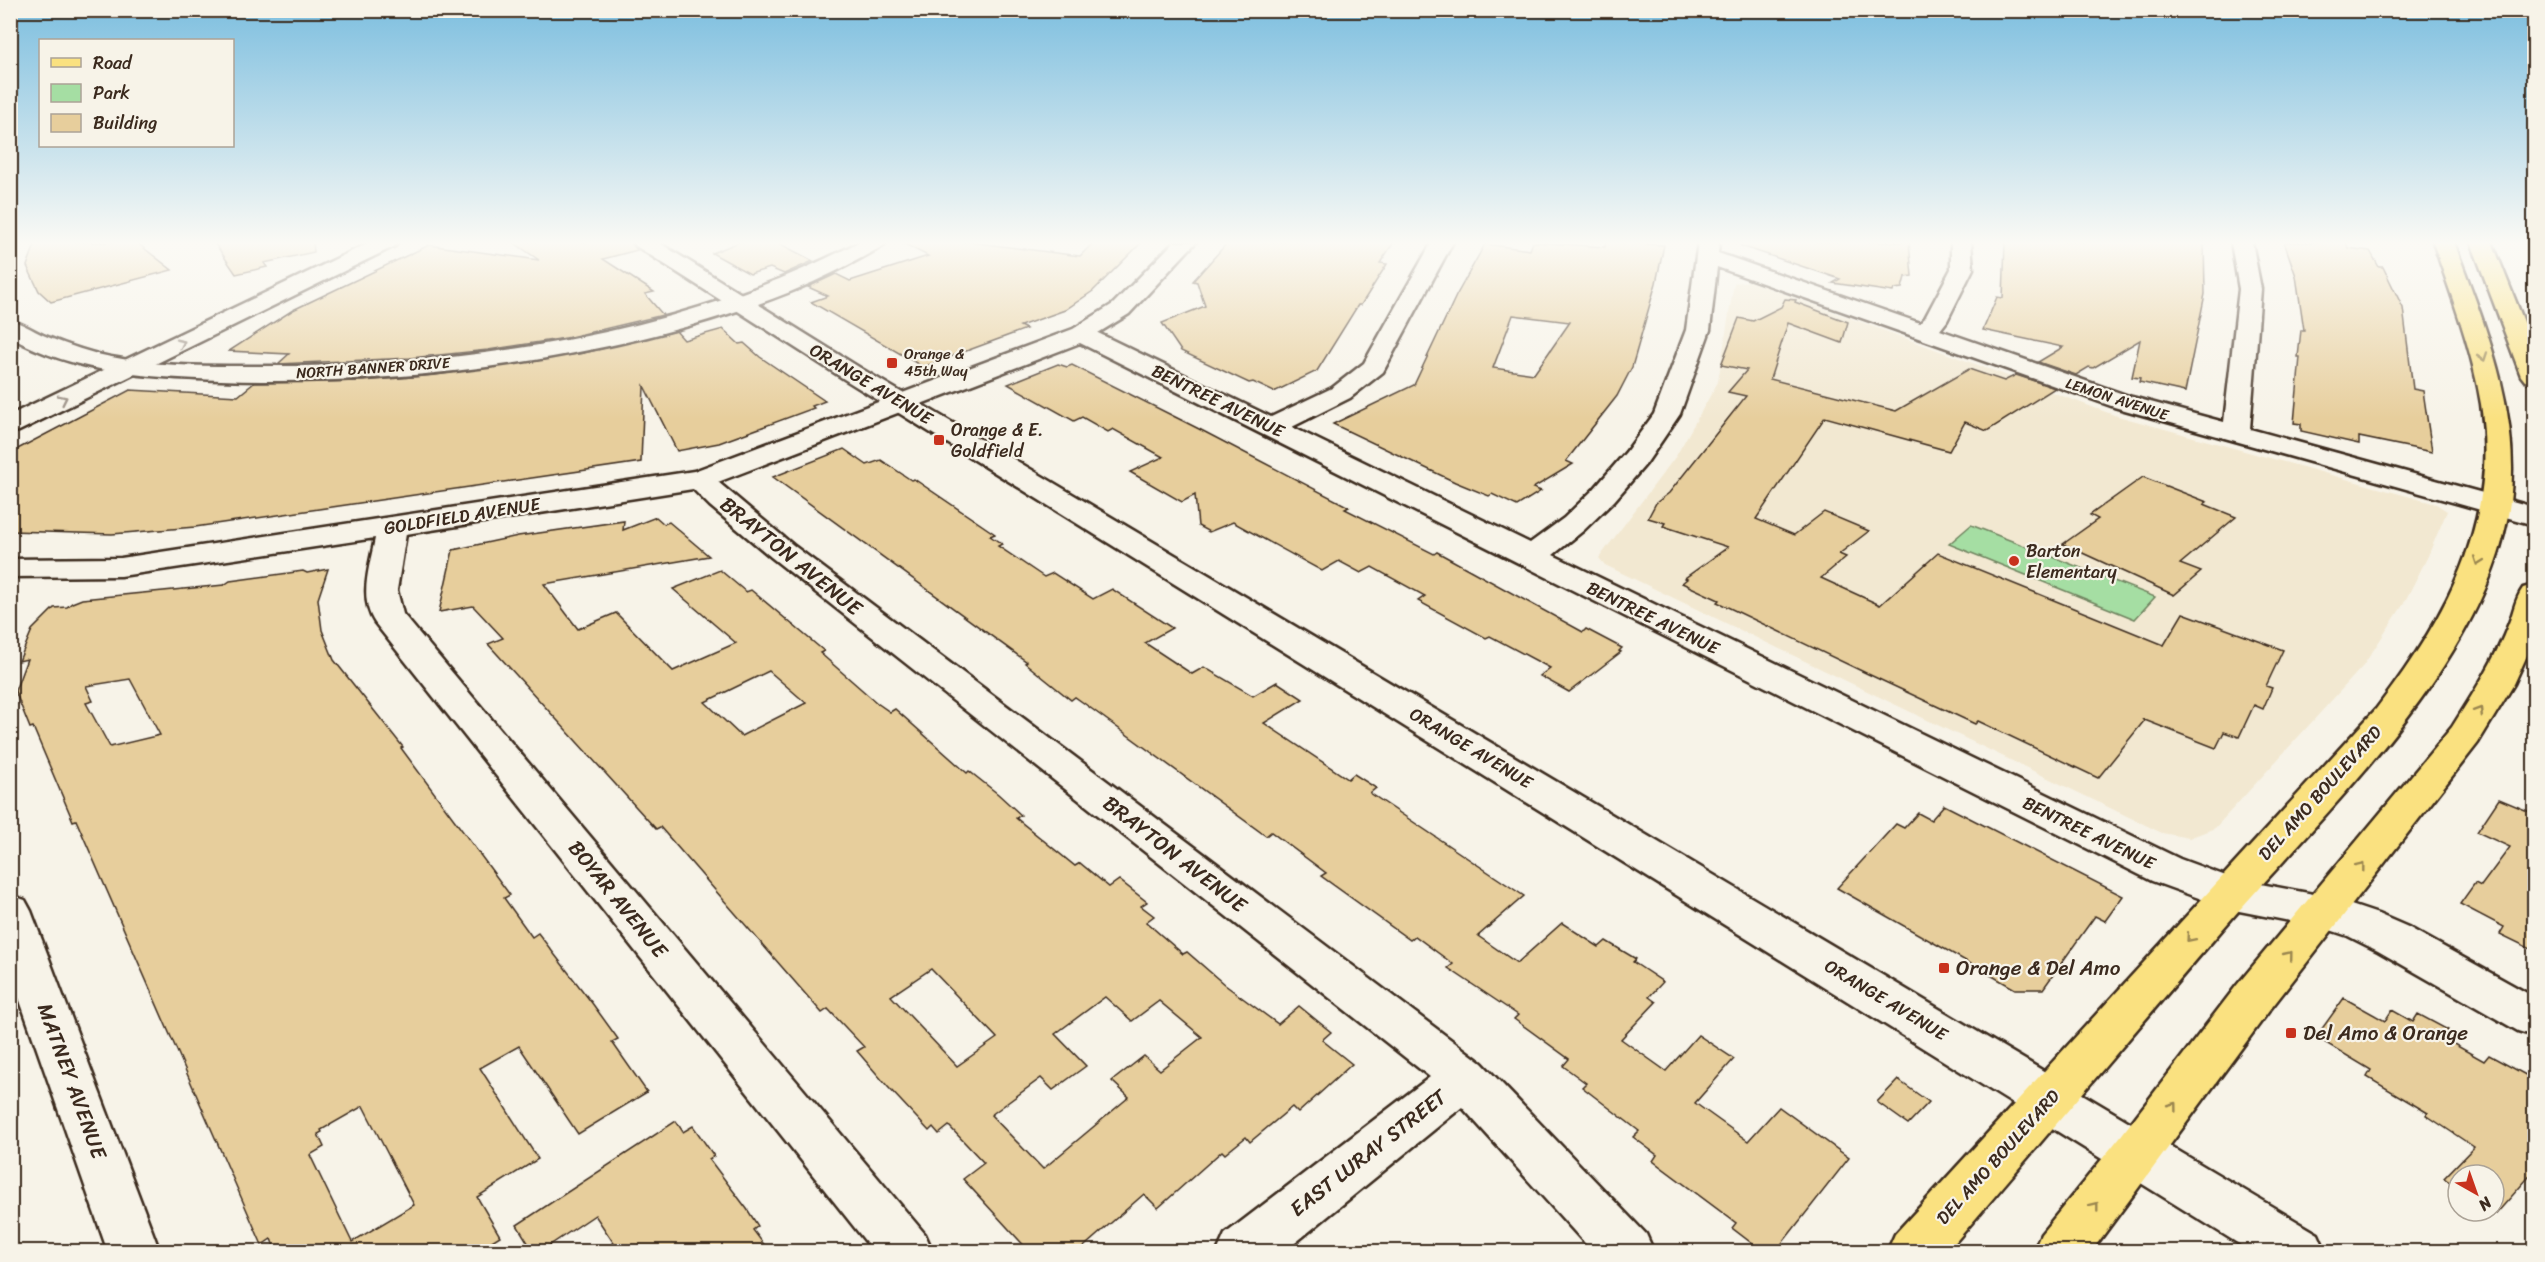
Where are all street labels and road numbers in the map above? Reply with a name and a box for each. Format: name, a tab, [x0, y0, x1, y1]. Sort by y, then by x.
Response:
street label: ORANGE AVENUE	[803, 334, 940, 434]
street label: NORTH BANNER DRIVE	[295, 350, 452, 386]
street label: BENTREE AVENUE	[1146, 355, 1291, 447]
street label: LEMON AVENUE	[2062, 370, 2173, 428]
street label: BRAYTON AVENUE	[711, 486, 872, 627]
street label: GOLDFIELD AVENUE	[382, 488, 543, 544]
street label: BENTREE AVENUE	[1581, 572, 1726, 664]
street label: ORANGE AVENUE	[1403, 698, 1540, 798]
street label: DEL AMO BOULEVARD	[2250, 718, 2390, 868]
street label: BRAYTON AVENUE	[1094, 785, 1257, 924]
street label: BENTREE AVENUE	[2017, 787, 2162, 879]
street label: BOYAR AVENUE	[558, 831, 679, 968]
street label: ORANGE AVENUE	[1818, 950, 1955, 1050]
street label: MATNEY AVENUE	[26, 998, 118, 1166]
street label: EAST LURAY STREET	[1281, 1078, 1456, 1227]
street label: DEL AMO BOULEVARD	[1928, 1082, 2068, 1232]

